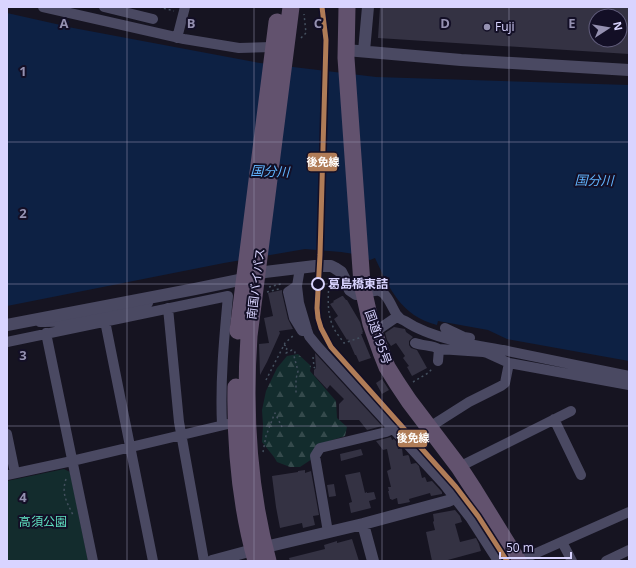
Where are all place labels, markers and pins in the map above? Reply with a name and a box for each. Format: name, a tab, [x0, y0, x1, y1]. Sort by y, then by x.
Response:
place label: Fuji	[495, 18, 515, 35]
marker: Fuji	[482, 22, 492, 32]
place label: 葛島橋東詰	[328, 275, 388, 292]
marker: 葛島橋東詰	[311, 277, 325, 291]

